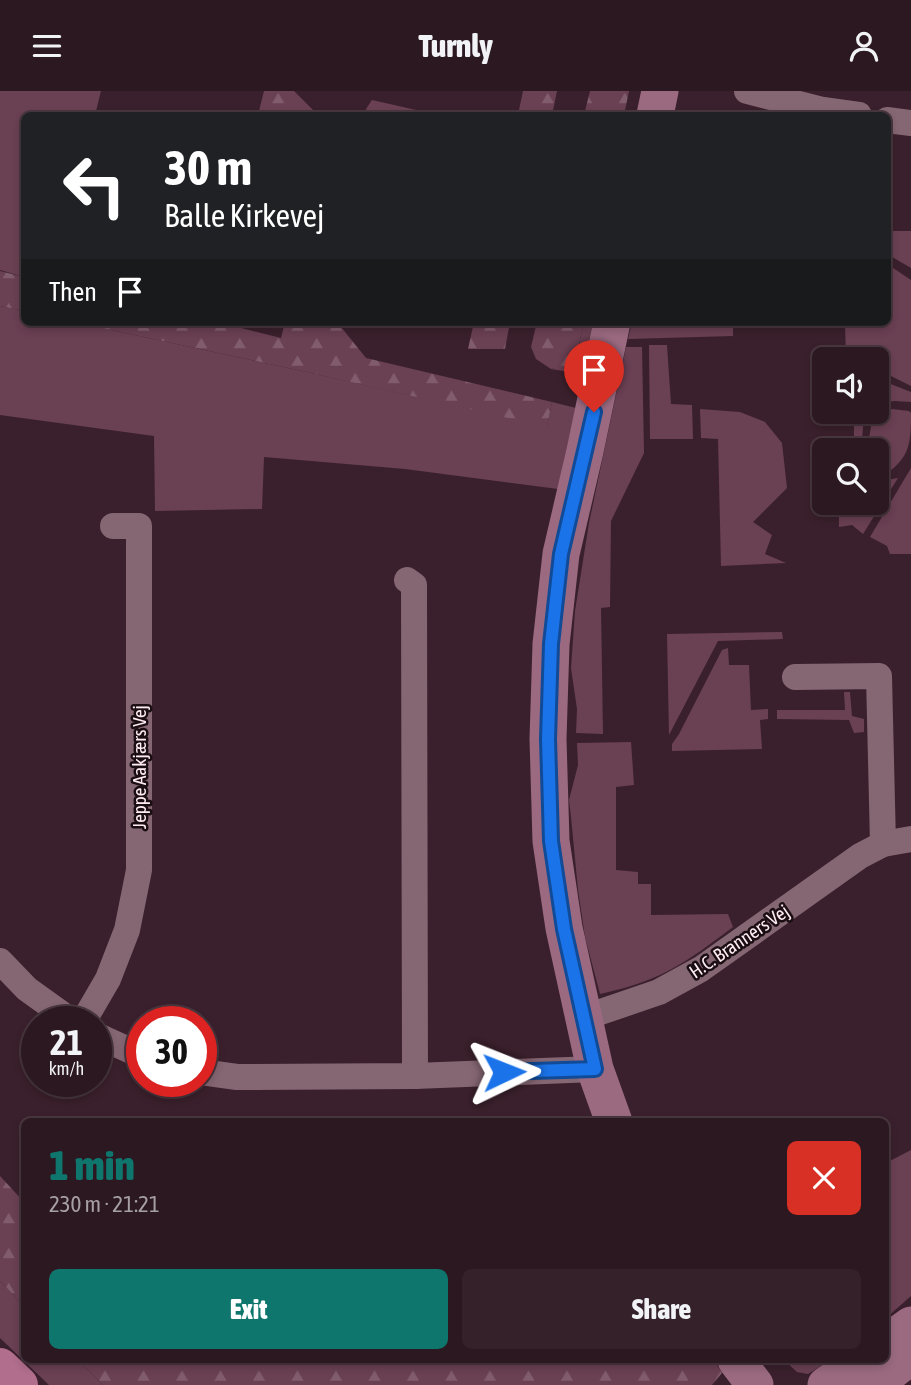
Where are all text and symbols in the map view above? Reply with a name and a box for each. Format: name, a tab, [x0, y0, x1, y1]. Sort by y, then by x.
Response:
icon: menu	[28, 27, 66, 65]
text: Turnly	[418, 27, 493, 64]
icon: person	[845, 27, 883, 65]
text: 30 m	[164, 139, 252, 195]
icon: left	[49, 140, 140, 231]
text: Balle Kirkevej	[164, 197, 324, 234]
icon: arrive	[111, 273, 149, 311]
text: Then	[49, 277, 97, 307]
pin	[564, 340, 624, 412]
map controls	[812, 347, 889, 515]
button: sound	[812, 347, 889, 424]
icon: arrive	[575, 351, 613, 389]
button: search	[812, 438, 889, 515]
street label: Jeppe Aakjærs Vej	[128, 705, 150, 829]
street label: H.C. Branners Vej	[685, 900, 793, 982]
speed limit sign: 30	[126, 1006, 217, 1097]
text: 21	[50, 1022, 83, 1062]
position arrow	[467, 1035, 541, 1109]
text: km/h	[49, 1058, 84, 1079]
text: 1 min	[49, 1141, 135, 1189]
button: close	[787, 1141, 861, 1215]
text: 230 m · 21:21	[49, 1191, 160, 1217]
button: Exit	[49, 1269, 448, 1349]
button: Share	[462, 1269, 861, 1349]

